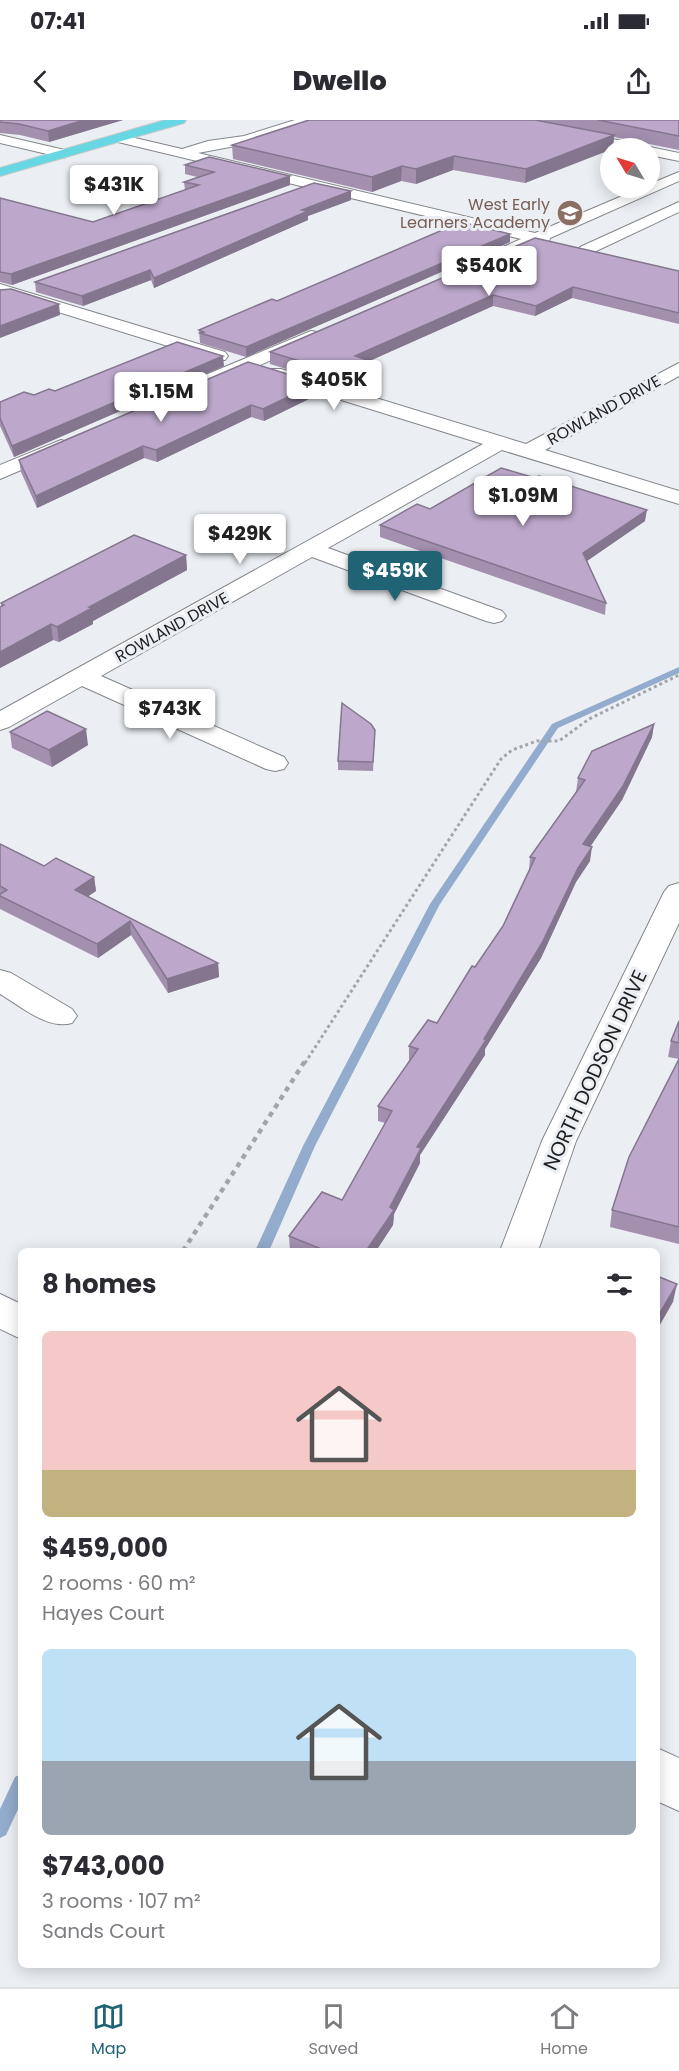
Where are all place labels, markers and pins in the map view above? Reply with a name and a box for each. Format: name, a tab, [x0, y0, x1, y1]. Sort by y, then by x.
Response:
pin: $431K	[72, 165, 156, 216]
place label: West Early Learners Academy	[400, 193, 550, 234]
school or university icon: West Early Learners Academy	[555, 198, 585, 228]
pin: $540K	[447, 246, 531, 297]
pin: $405K	[292, 360, 376, 411]
pin: $1.15M	[112, 372, 210, 423]
pin: $1.09M	[474, 476, 572, 527]
pin: $429K	[198, 514, 282, 565]
pin: $459K	[353, 551, 437, 602]
pin: $743K	[128, 689, 212, 740]

